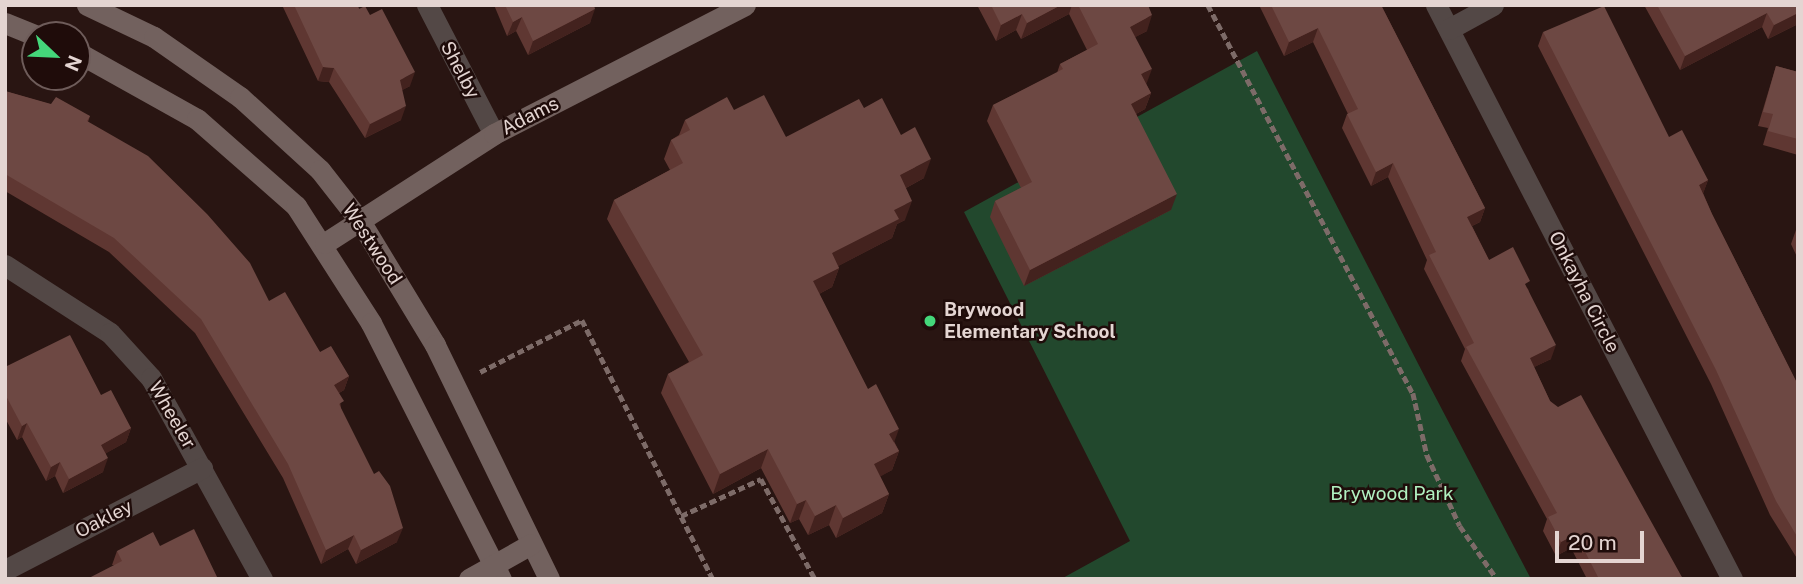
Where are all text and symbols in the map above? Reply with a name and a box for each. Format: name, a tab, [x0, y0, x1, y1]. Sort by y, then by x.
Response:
north arrow	[21, 21, 91, 91]
street label: Shelby	[436, 38, 484, 102]
text: N	[60, 52, 87, 75]
street label: Adams	[498, 92, 562, 140]
street label: Westwood	[337, 199, 407, 289]
street label: Onkayha Circle	[1544, 228, 1624, 356]
place label: Brywood Elementary School	[944, 299, 1116, 343]
marker: Brywood Elementary School	[922, 313, 938, 329]
street label: Wheeler	[144, 377, 200, 453]
park label: Brywood Park	[1330, 483, 1454, 505]
street label: Oakley	[72, 495, 136, 543]
scale bar	[1558, 518, 1647, 562]
text: 20 m	[1568, 530, 1617, 555]

